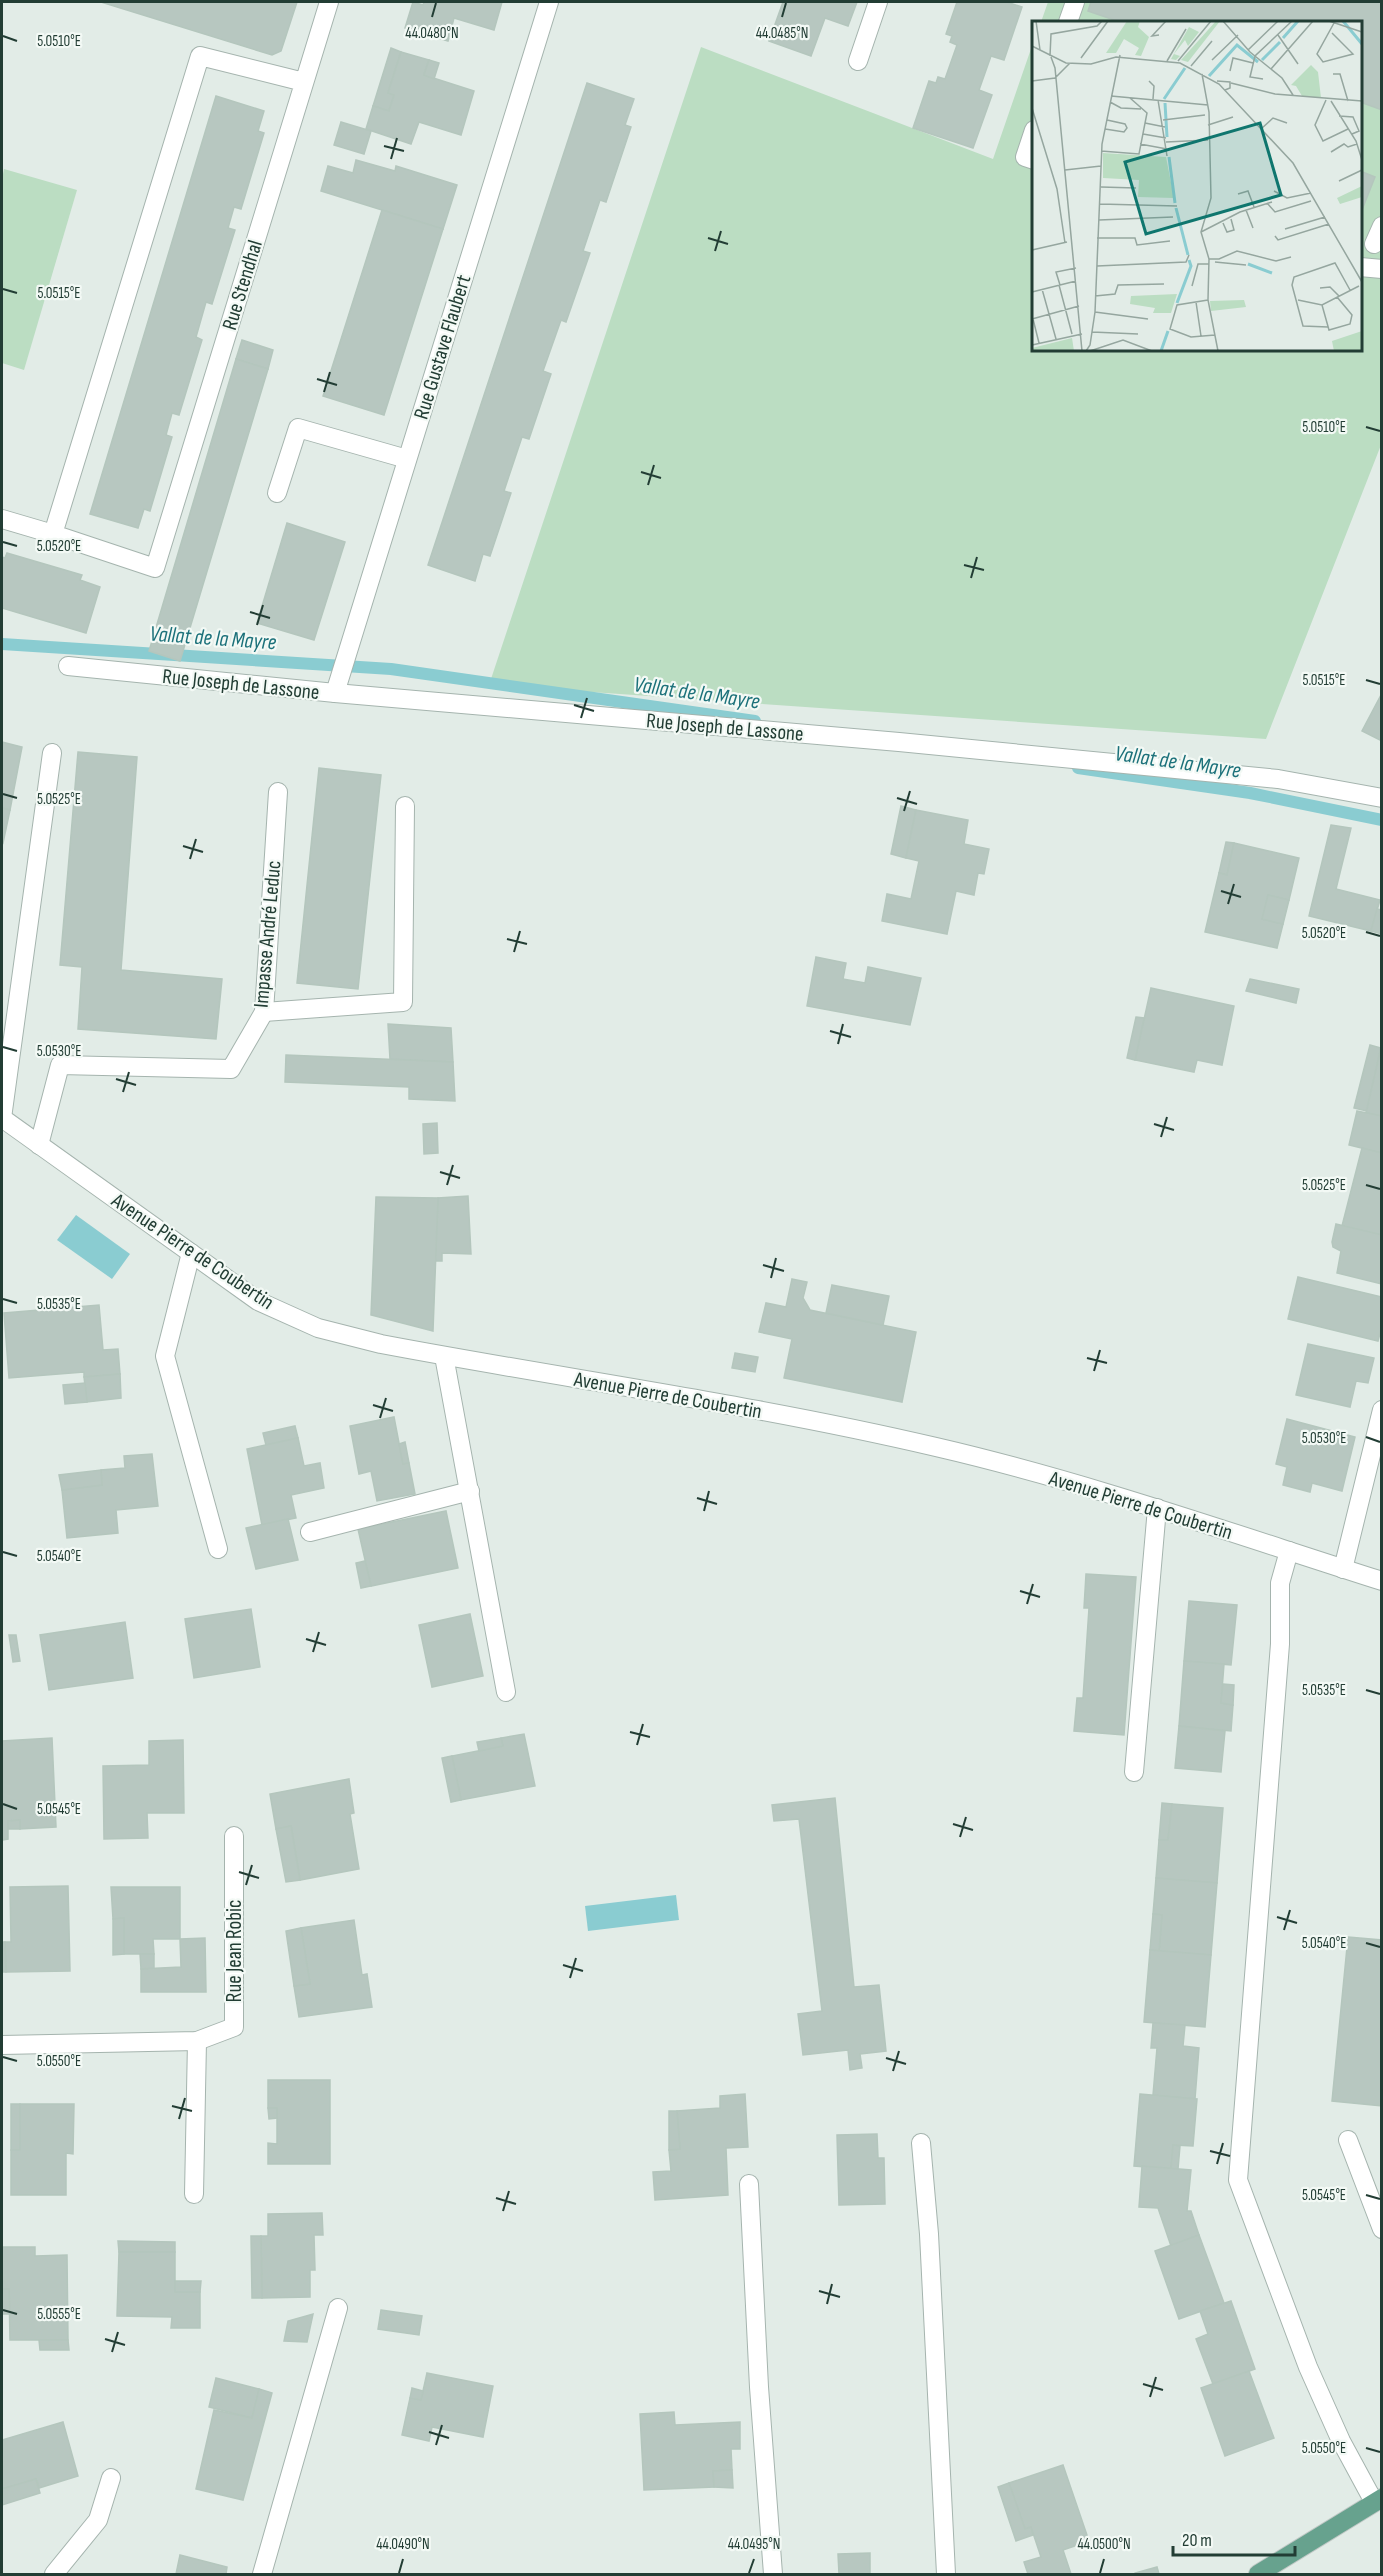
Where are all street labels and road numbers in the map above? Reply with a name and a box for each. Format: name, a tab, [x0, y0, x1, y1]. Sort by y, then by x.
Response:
street label: Rue Stendhal	[217, 237, 268, 333]
street label: Rue Gustave Flaubert	[409, 272, 476, 422]
street label: Rue Joseph de Lassone	[161, 664, 321, 705]
street label: Rue Joseph de Lassone	[645, 708, 805, 747]
street label: Impasse André Leduc	[249, 859, 286, 1009]
street label: Avenue Pierre de Coubertin	[106, 1187, 279, 1315]
street label: Avenue Pierre de Coubertin	[571, 1366, 764, 1424]
street label: Avenue Pierre de Coubertin	[1045, 1465, 1235, 1545]
street label: Rue Jean Robic	[222, 1900, 247, 2002]

